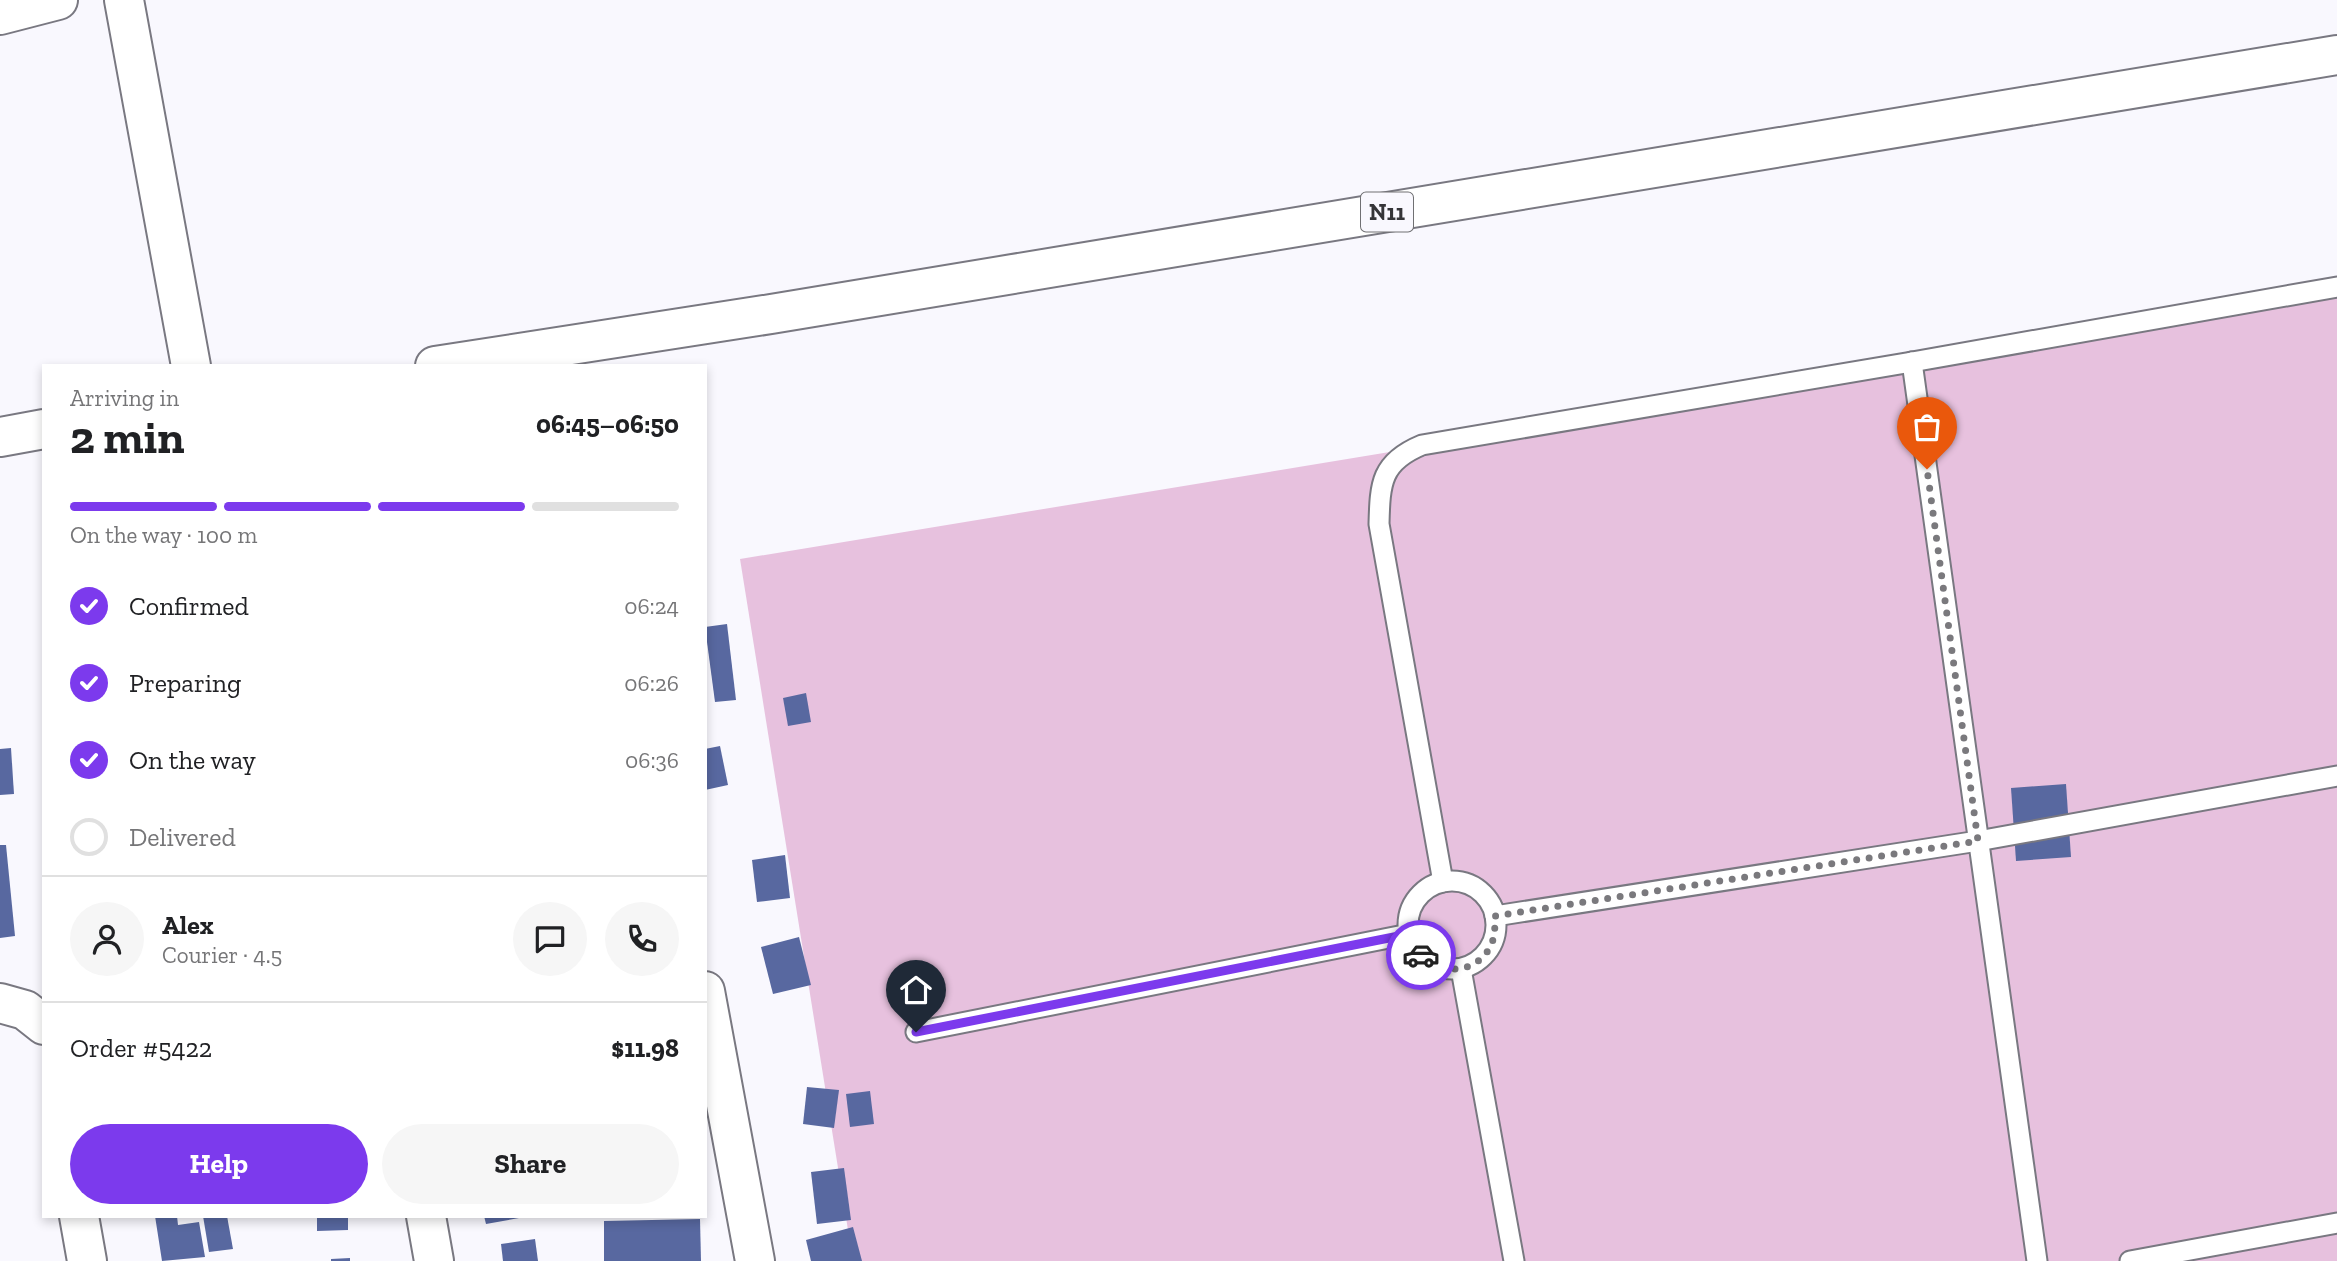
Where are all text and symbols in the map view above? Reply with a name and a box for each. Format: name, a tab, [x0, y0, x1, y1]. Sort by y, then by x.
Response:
road number: N11	[1361, 192, 1413, 232]
text: Arriving in	[70, 384, 179, 412]
pin	[1897, 397, 1957, 469]
text: 06:45–06:50	[536, 408, 679, 440]
icon: bag	[1908, 408, 1946, 446]
text: 2 min	[70, 410, 185, 465]
text: On the way · 100 m	[70, 521, 257, 549]
icon: check	[70, 587, 108, 625]
text: Confirmed	[129, 590, 249, 622]
text: 06:24	[624, 592, 679, 620]
icon: check	[70, 664, 108, 702]
text: Preparing	[129, 667, 241, 699]
text: 06:26	[624, 669, 679, 697]
icon: check	[70, 741, 108, 779]
text: On the way	[129, 744, 256, 776]
text: 06:36	[625, 746, 679, 774]
text: Delivered	[129, 821, 236, 853]
button: person	[70, 902, 144, 976]
button: chat	[513, 902, 587, 976]
button: phone	[605, 902, 679, 976]
text: Alex	[162, 909, 214, 941]
courier	[1386, 920, 1456, 990]
icon: car	[1402, 936, 1440, 974]
text: Courier · 4.5	[162, 941, 282, 969]
pin	[886, 960, 946, 1032]
icon: home	[897, 971, 935, 1009]
text: Order #5422	[70, 1032, 212, 1064]
text: $11.98	[611, 1032, 679, 1064]
button: Help	[70, 1124, 368, 1204]
button: Share	[382, 1124, 679, 1204]

